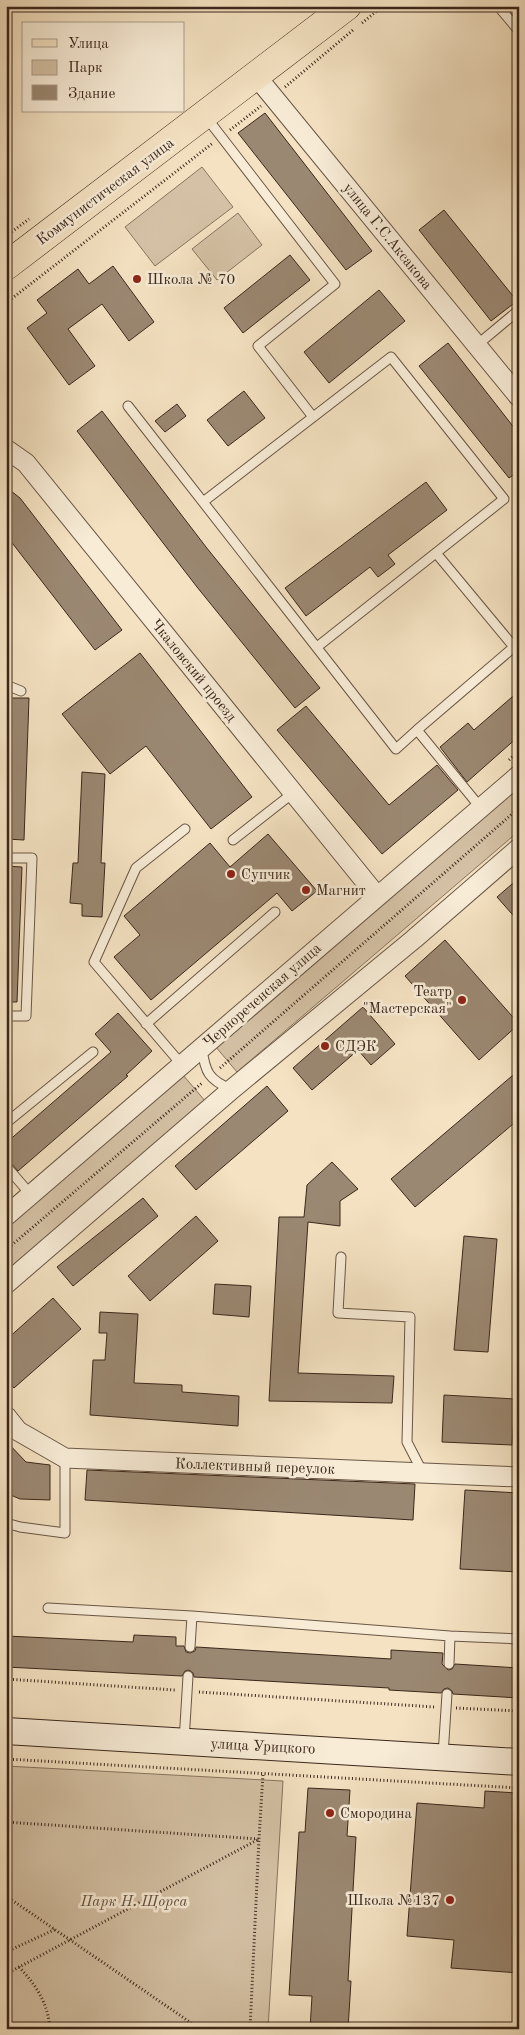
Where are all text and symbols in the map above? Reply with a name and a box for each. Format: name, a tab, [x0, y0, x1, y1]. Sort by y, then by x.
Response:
legend	[22, 22, 185, 112]
text: Улица	[68, 37, 109, 52]
text: Парк	[68, 61, 103, 76]
text: Здание	[68, 87, 115, 102]
street label: Коммунистическая улица	[34, 135, 178, 249]
street label: улица Г.С.Аксакова	[339, 181, 435, 294]
marker: Школа № 70	[131, 273, 143, 285]
place label: Школа № 70	[147, 273, 235, 288]
street label: Чкаловский проезд	[147, 617, 239, 725]
marker: Супчик	[225, 868, 237, 880]
place label: Супчик	[241, 868, 291, 883]
marker: Магнит	[300, 884, 312, 896]
place label: Магнит	[316, 884, 366, 899]
street label: Чернореченская улица	[201, 941, 325, 1051]
place label: Театр "Мастерская"	[363, 985, 452, 1017]
marker: Театр "Мастерская"	[456, 994, 468, 1006]
marker: СДЭК	[319, 1040, 331, 1052]
place label: СДЭК	[335, 1040, 377, 1055]
street label: Коллективный переулок	[175, 1457, 336, 1478]
street label: улица Урицкого	[210, 1737, 316, 1758]
marker: Смородина	[324, 1807, 336, 1819]
place label: Смородина	[340, 1807, 413, 1822]
place label: Школа №137	[347, 1894, 440, 1909]
marker: Школа №137	[444, 1894, 456, 1906]
park label: Парк Н. Щорса	[79, 1895, 188, 1910]

